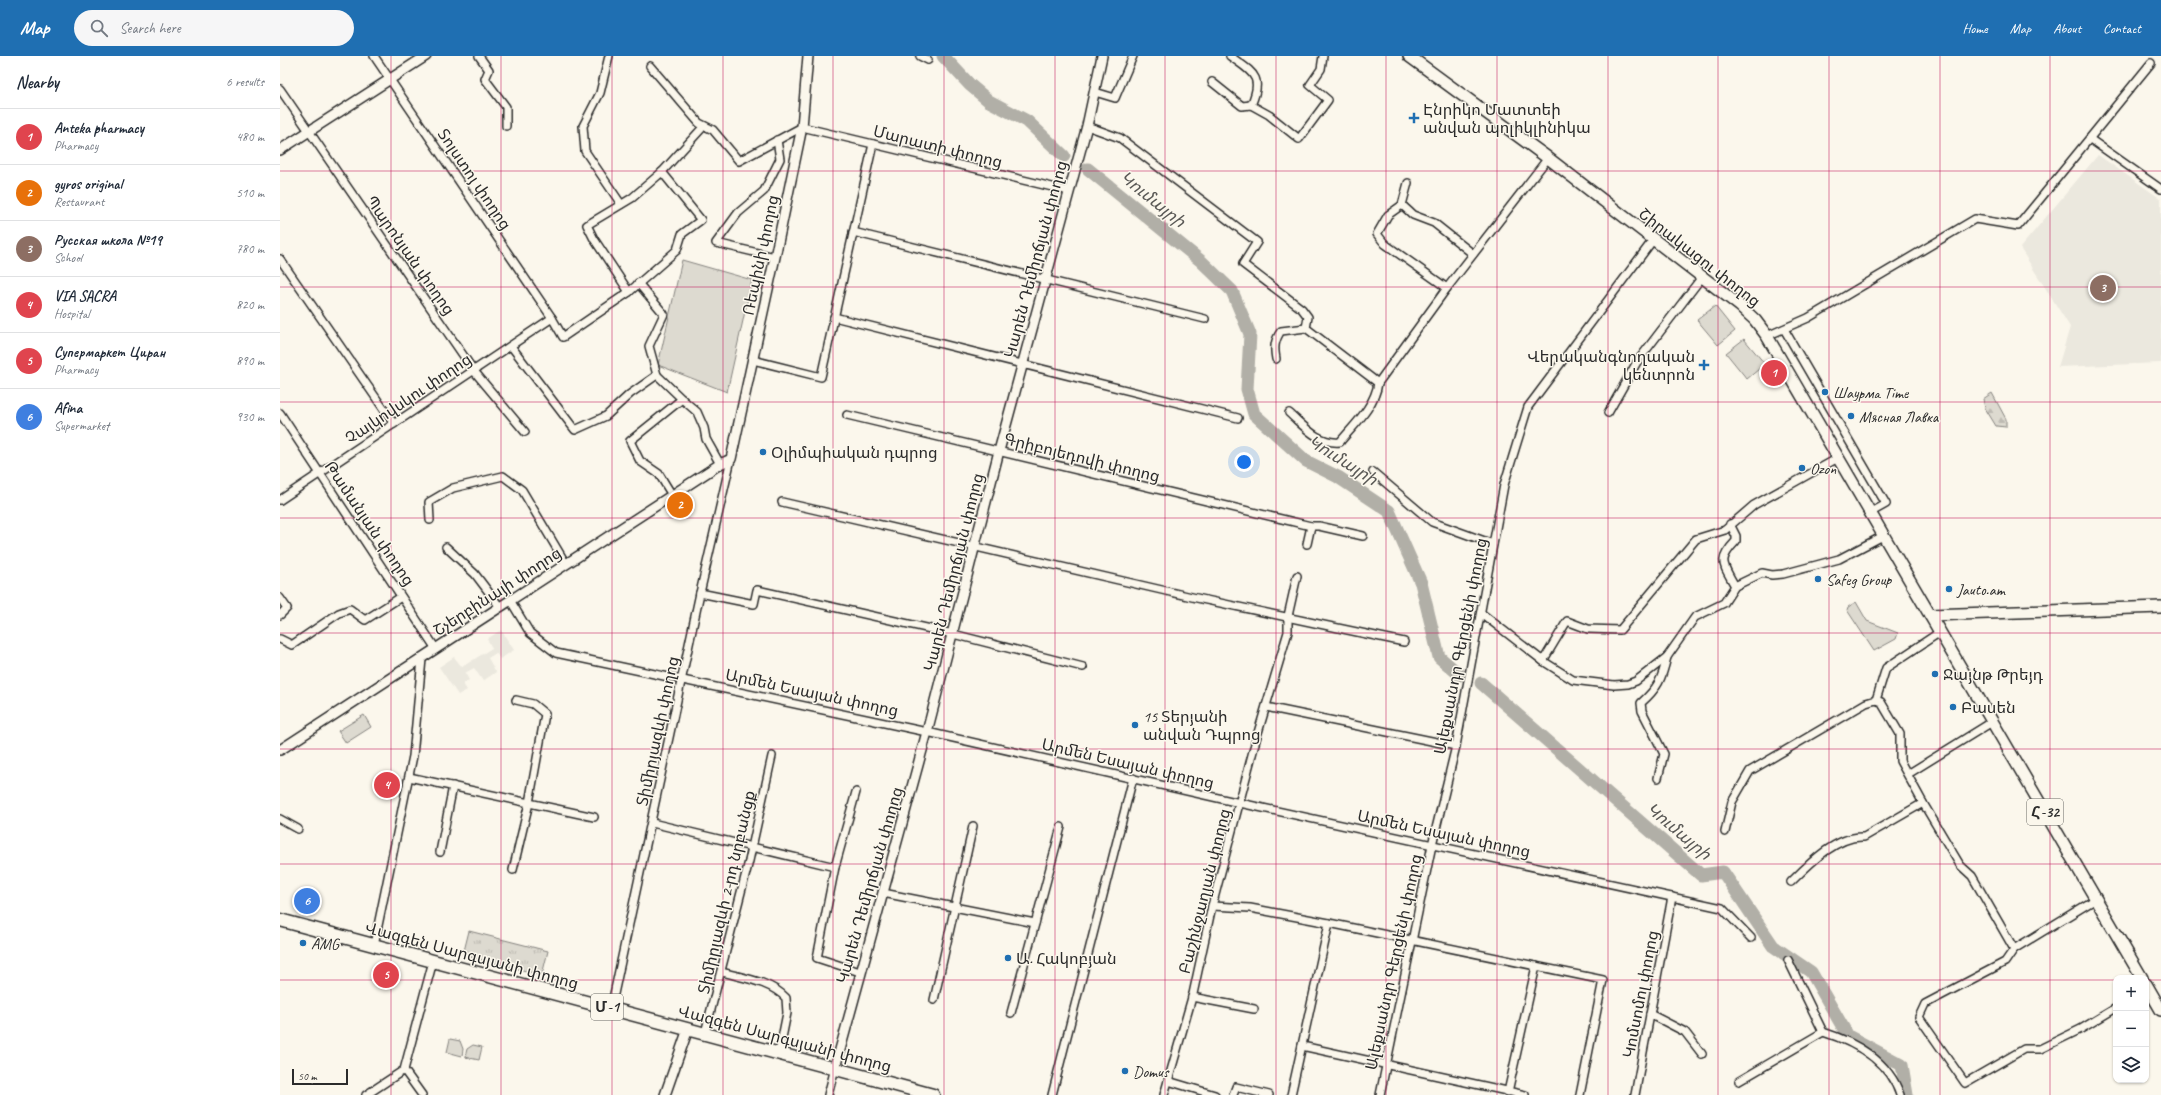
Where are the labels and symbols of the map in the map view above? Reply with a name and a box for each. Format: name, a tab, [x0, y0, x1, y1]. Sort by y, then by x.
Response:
place label: Էնրիկո Մատտեի անվան պոլիկլինիկա	[1423, 100, 1591, 138]
marker: Էնրիկո Մատտեի անվան պոլիկլինիկա	[1408, 112, 1420, 124]
street label: Մարատի փողոց	[871, 121, 1004, 173]
street label: Տոլստոյ փողոց	[433, 125, 515, 234]
street label: Կարեն Դեմիրճյան փողոց	[1000, 158, 1072, 360]
water label: Կումայրի	[1116, 167, 1190, 233]
street label: Պարոնյան փողոց	[361, 192, 459, 319]
street label: Ռեպինի փողոց	[738, 193, 783, 317]
street label: Շիրակացու փողոց	[1634, 204, 1764, 312]
pin: 3	[2090, 273, 2116, 303]
place label: Վերականգնողական կենտրոն	[1527, 347, 1695, 385]
street label: Չայկովսկու փողոց	[342, 349, 476, 449]
pin: 1	[1761, 358, 1787, 388]
marker: Վերականգնողական կենտրոն	[1698, 359, 1710, 371]
place label: Шаурма Time	[1833, 383, 1910, 403]
marker: Шаурма Time	[1820, 387, 1830, 397]
place label: Мясная Лавка	[1859, 407, 1940, 427]
marker: Мясная Лавка	[1846, 411, 1856, 421]
street label: Գրիբոյեդովի փողոց	[1002, 429, 1162, 487]
water label: Կումայրի	[1304, 431, 1382, 490]
place label: Օլիմպիական դպրոց	[771, 443, 938, 463]
marker: Օլիմպիական դպրոց	[758, 447, 768, 457]
your location	[1234, 452, 1254, 472]
street label: Թամանյան փողոց	[320, 457, 419, 590]
place label: Ozon	[1810, 459, 1837, 479]
marker: Ozon	[1797, 463, 1807, 473]
street label: Կարեն Դեմիրճյան փողոց	[920, 471, 988, 674]
pin: 2	[667, 490, 693, 520]
street label: Ալեքսանդր Գերցենի փողոց	[1430, 536, 1492, 756]
street label: Շչերբինայի փողոց	[430, 543, 565, 641]
place label: Safeg Group	[1826, 570, 1892, 590]
marker: Safeg Group	[1813, 574, 1823, 584]
place label: Jauto.am	[1956, 580, 2007, 600]
marker: Jauto.am	[1944, 584, 1954, 594]
street label: Տիմիրյազևի փողոց	[632, 655, 684, 808]
street label: Արմեն Եսայան փողոց	[723, 665, 900, 721]
place label: Ջայնթ Թրեյդ	[1943, 665, 2044, 685]
marker: Ջայնթ Թրեյդ	[1930, 669, 1940, 679]
place label: Բասեն	[1961, 698, 2016, 718]
marker: Բասեն	[1948, 702, 1958, 712]
place label: 15 Տերյանի անվան Դպրոց	[1143, 707, 1261, 745]
marker: 15 Տերյանի անվան Դպրոց	[1130, 720, 1140, 730]
street label: Արմեն Եսայան փողոց	[1040, 734, 1216, 794]
pin: 4	[374, 770, 400, 800]
street label: Կարեն Դեմիրճյան փողոց	[832, 785, 908, 986]
street label: Տիմիրյազևի 2-րդ նրբանցք	[694, 789, 760, 996]
water label: Կումայրի	[1642, 798, 1716, 865]
road number: Հ-32	[2027, 799, 2063, 825]
street label: Բաշինջաղյան փողոց	[1175, 806, 1235, 976]
street label: Արմեն Եսայան փողոց	[1355, 806, 1532, 862]
street label: Ալեքսանդր Գերցենի փողոց	[1361, 852, 1427, 1072]
pin: 6	[294, 886, 320, 916]
street label: Վազգեն Սարգսյանի փողոց	[363, 918, 581, 994]
street label: Կոմսոմոլ փողոց	[1619, 929, 1663, 1060]
place label: AMG	[311, 934, 341, 954]
marker: AMG	[298, 938, 308, 948]
place label: Ա. Հակոբյան	[1016, 949, 1117, 969]
marker: Ա. Հակոբյան	[1003, 953, 1013, 963]
pin: 5	[373, 960, 399, 990]
road number: Մ-1	[591, 994, 623, 1020]
street label: Վազգեն Սարգսյանի փողոց	[676, 1001, 894, 1077]
place label: Domus	[1133, 1062, 1170, 1082]
marker: Domus	[1120, 1066, 1130, 1076]
scale bar	[292, 1067, 348, 1086]

